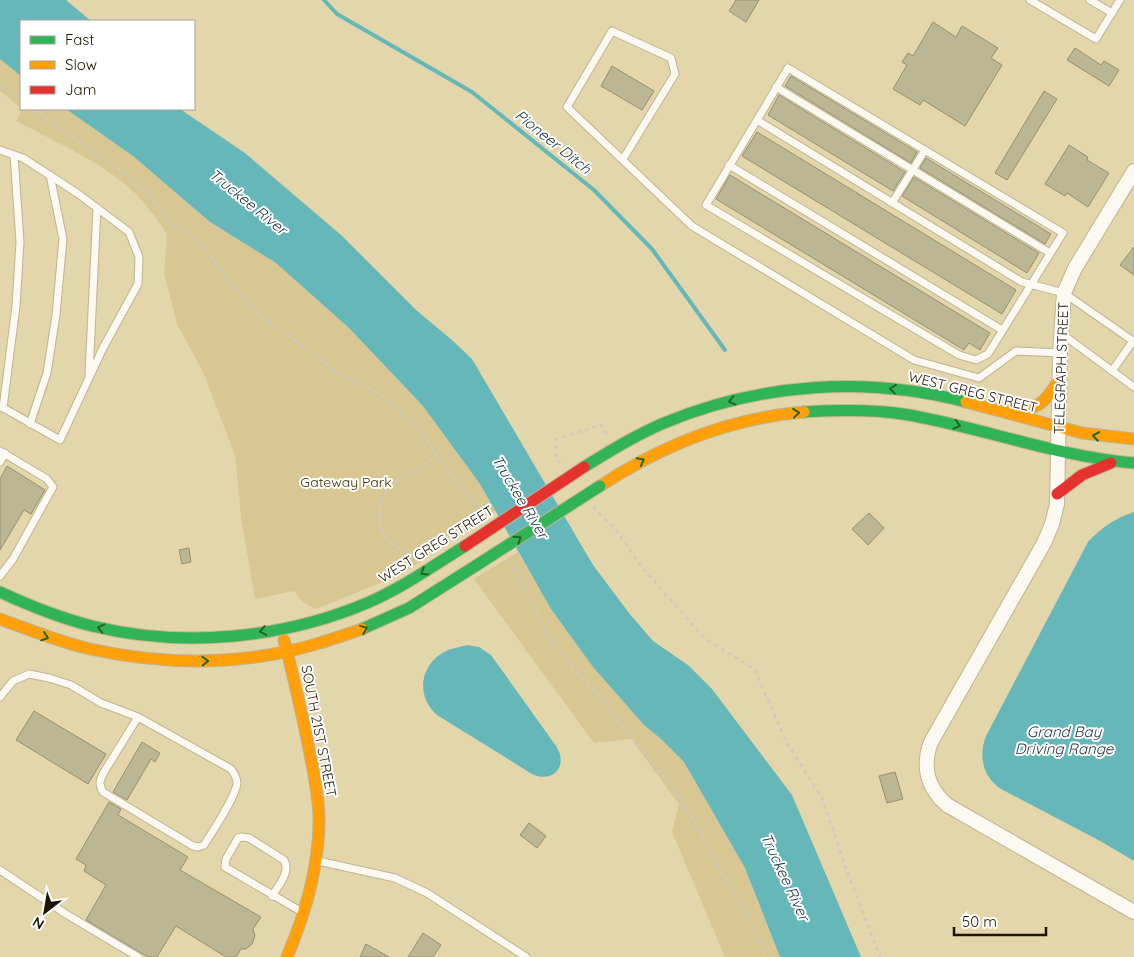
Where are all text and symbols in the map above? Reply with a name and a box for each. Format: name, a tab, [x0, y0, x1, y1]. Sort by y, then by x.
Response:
legend	[20, 20, 195, 110]
text: Fast	[65, 30, 94, 49]
text: Slow	[65, 55, 97, 74]
text: Jam	[65, 80, 96, 99]
water label: Pioneer Ditch	[512, 105, 595, 178]
water label: Truckee River	[206, 165, 293, 240]
street label: TELEGRAPH STREET	[1050, 302, 1072, 434]
street label: WEST GREG STREET	[907, 367, 1039, 417]
one-way arrow	[889, 384, 897, 395]
one-way arrow	[727, 395, 736, 406]
one-way arrow	[792, 408, 800, 419]
one-way arrow	[952, 419, 961, 430]
one-way arrow	[1092, 431, 1101, 441]
water label: Truckee River	[488, 451, 554, 544]
one-way arrow	[636, 457, 645, 467]
park label: Gateway Park	[300, 473, 392, 491]
street label: WEST GREG STREET	[375, 501, 497, 587]
one-way arrow	[513, 536, 522, 545]
one-way arrow	[420, 565, 429, 575]
one-way arrow	[97, 623, 106, 634]
one-way arrow	[359, 625, 368, 635]
one-way arrow	[258, 626, 267, 636]
one-way arrow	[41, 631, 49, 641]
one-way arrow	[202, 655, 210, 666]
street label: SOUTH 21ST STREET	[297, 663, 341, 799]
water label: Grand Bay Driving Range	[1015, 722, 1114, 758]
water label: Truckee River	[757, 830, 815, 926]
north arrow	[20, 887, 70, 937]
scale bar	[954, 904, 1046, 936]
text: 50 m	[962, 912, 997, 931]
text: N	[29, 913, 47, 934]

